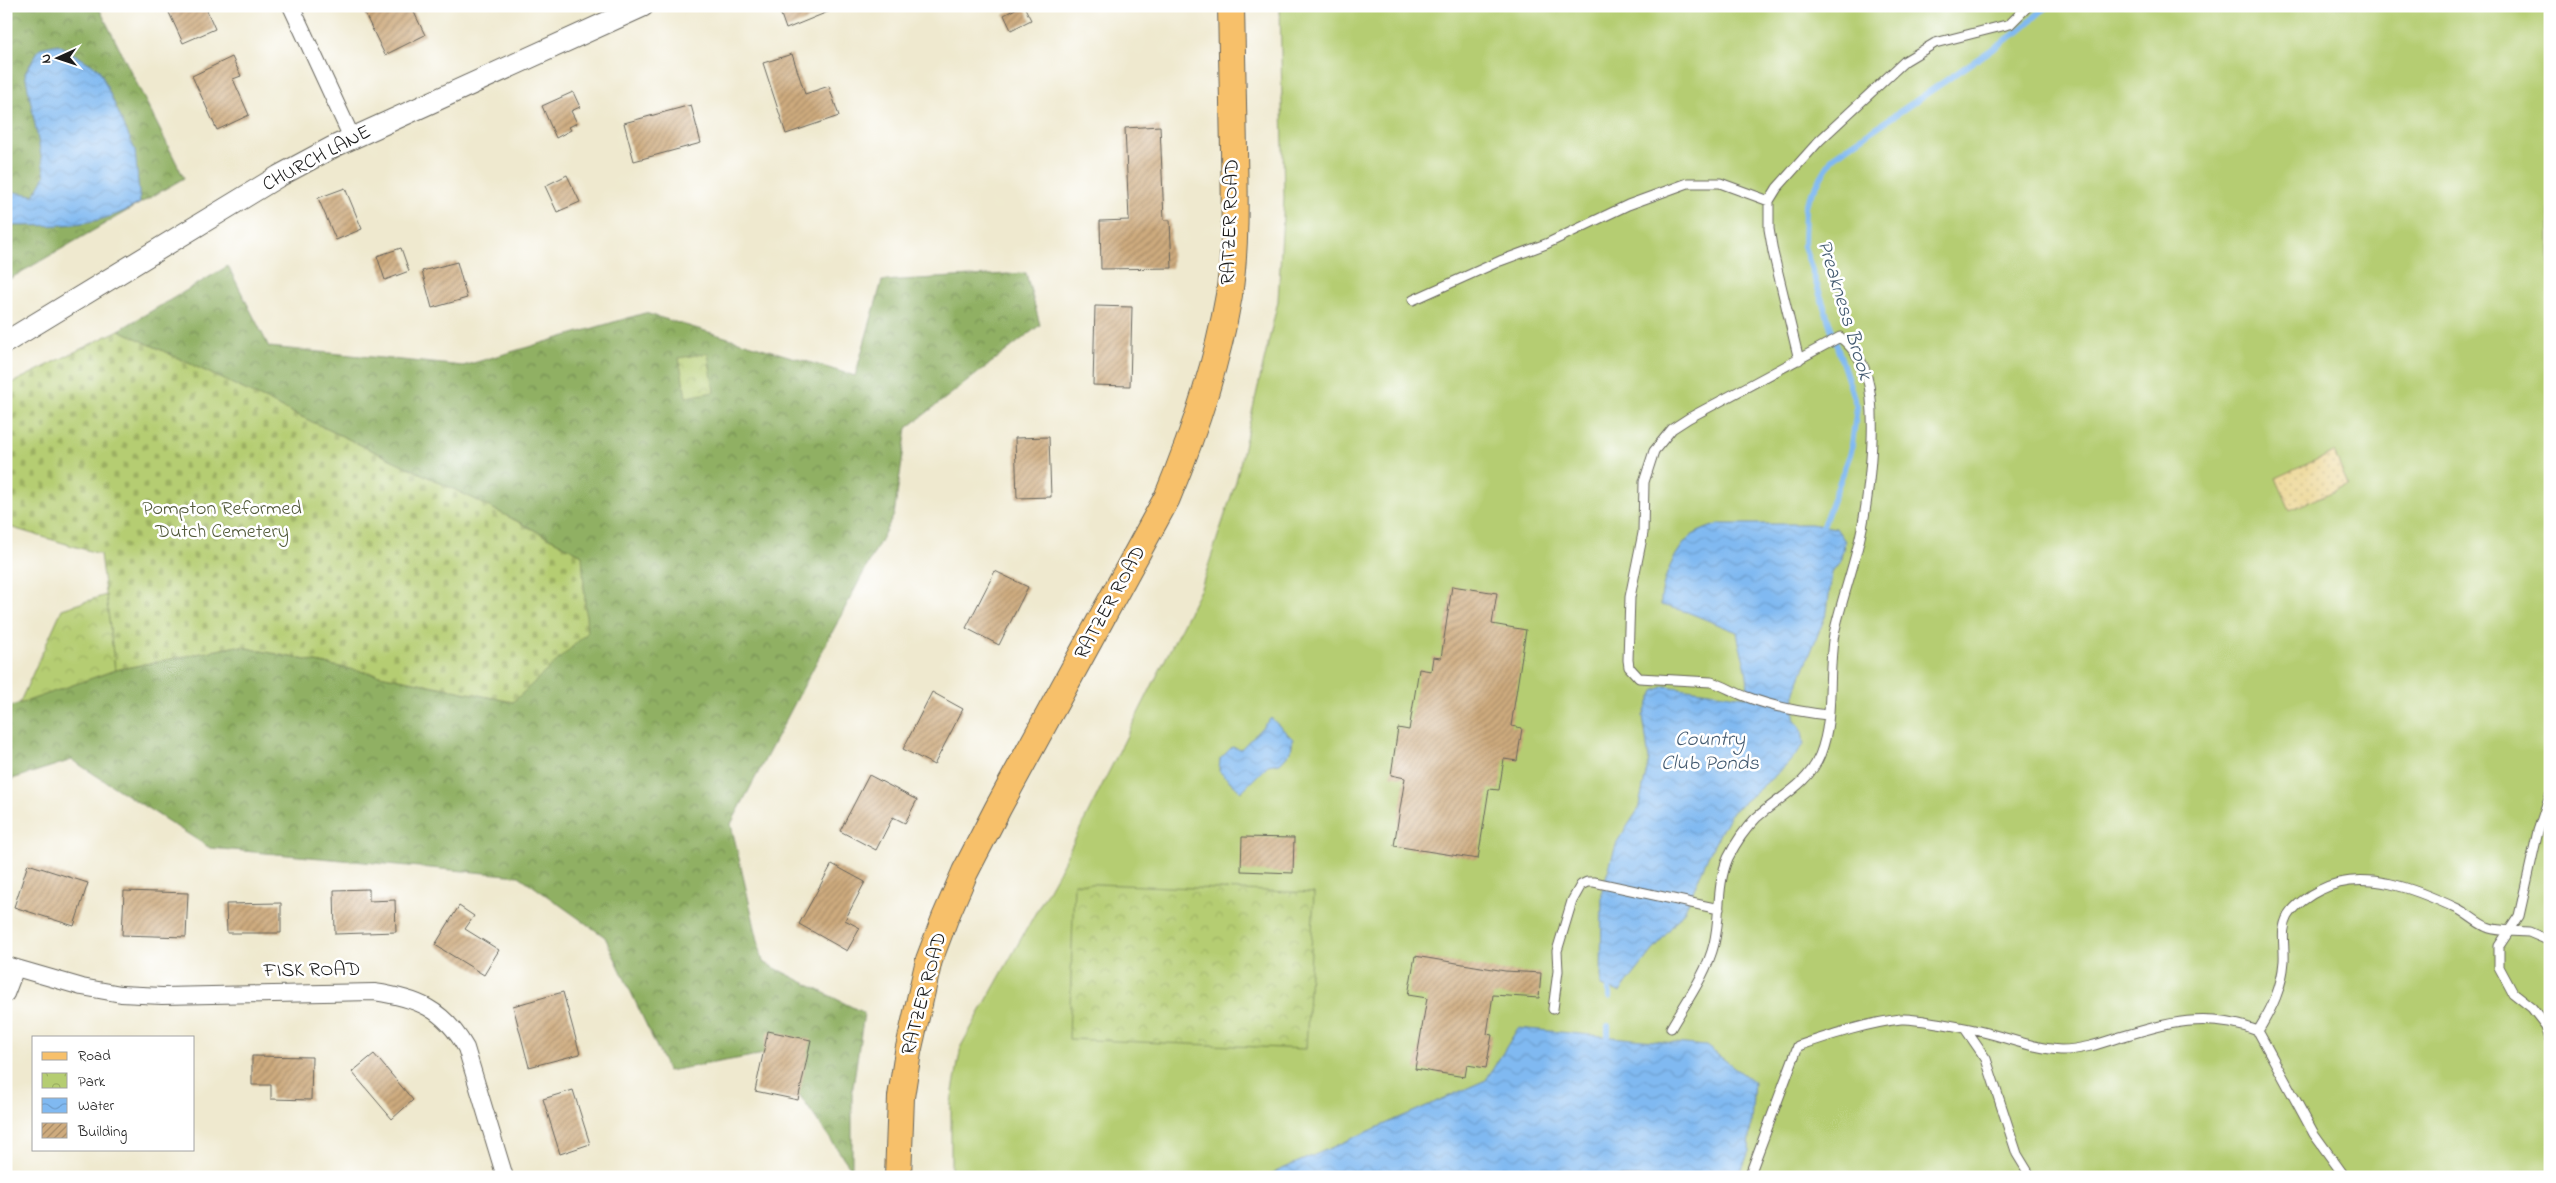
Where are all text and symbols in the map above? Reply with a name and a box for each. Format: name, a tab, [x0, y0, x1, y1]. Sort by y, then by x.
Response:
north arrow	[32, 32, 82, 82]
text: N	[36, 53, 57, 64]
street label: CHURCH LANE	[257, 118, 377, 200]
street label: RATZER ROAD	[1214, 159, 1248, 285]
water label: Preakness Brook	[1808, 236, 1880, 384]
park label: Pompton Reformed Dutch Cemetery	[142, 495, 302, 547]
street label: RATZER ROAD	[1068, 541, 1154, 665]
water label: Country Club Ponds	[1661, 725, 1759, 779]
street label: RATZER ROAD	[895, 929, 955, 1059]
street label: FISK ROAD	[262, 956, 361, 986]
legend	[32, 1036, 195, 1150]
text: Road	[78, 1045, 111, 1067]
text: Park	[78, 1071, 106, 1093]
text: Water	[78, 1095, 114, 1117]
text: Building	[77, 1121, 127, 1144]

